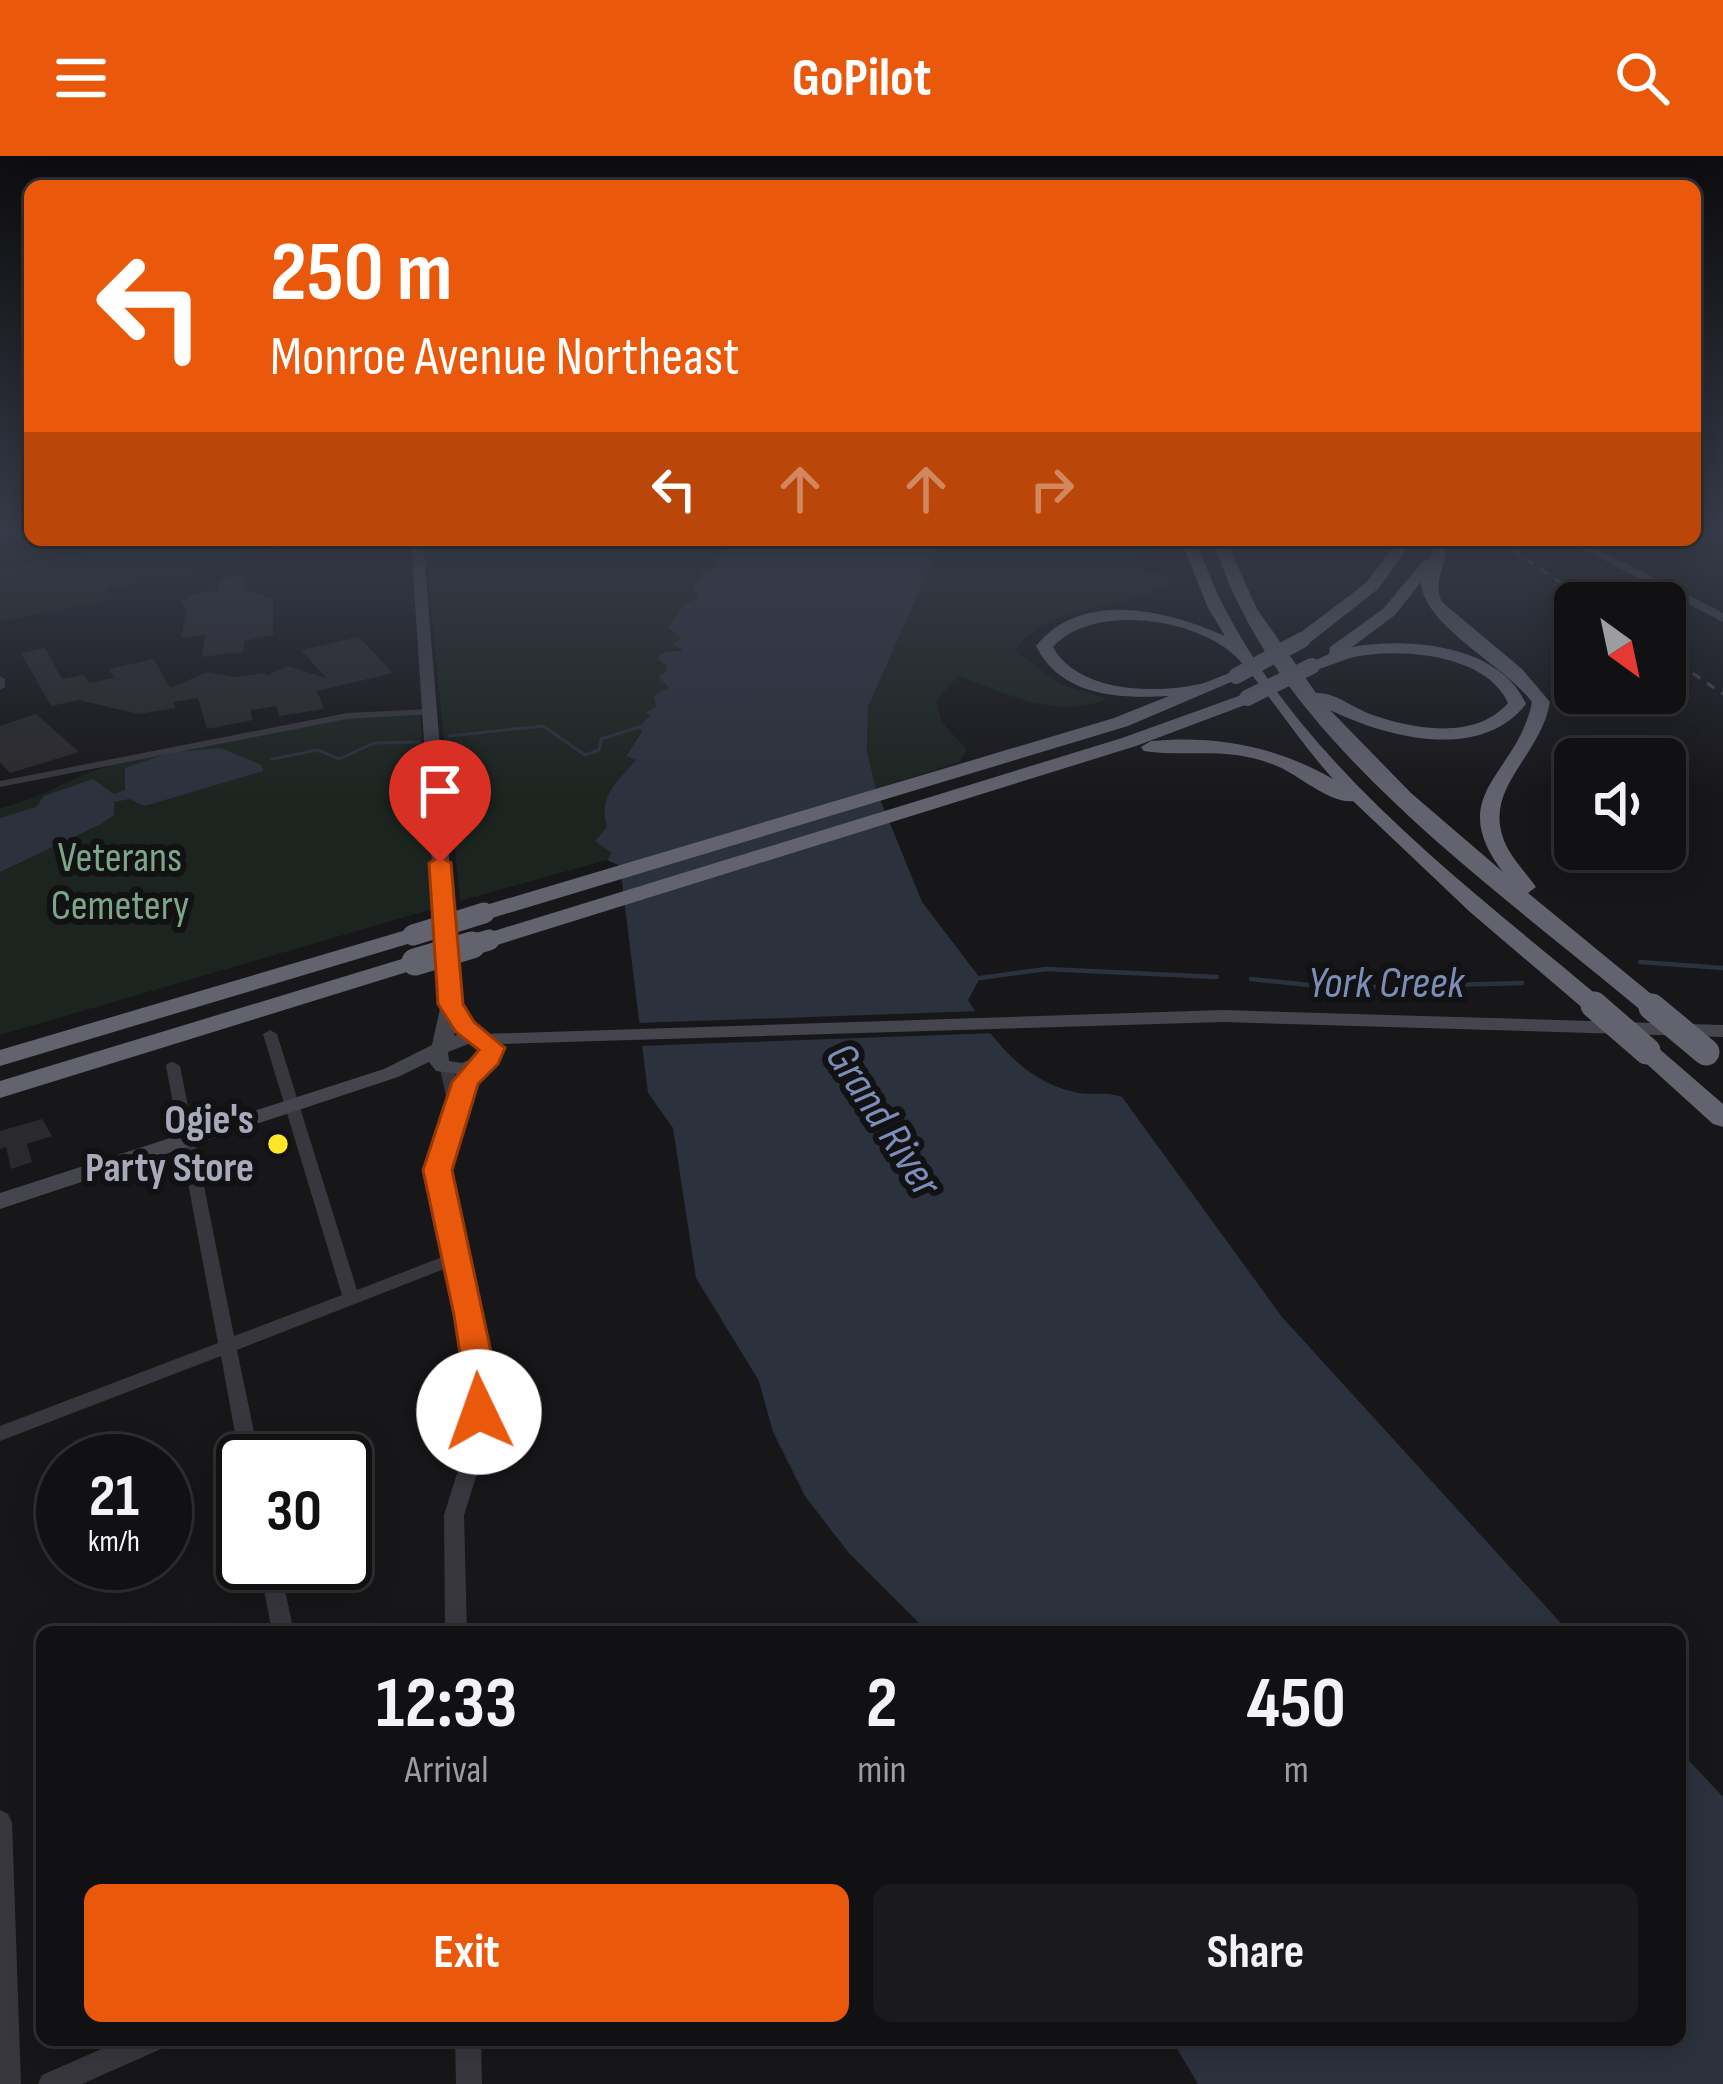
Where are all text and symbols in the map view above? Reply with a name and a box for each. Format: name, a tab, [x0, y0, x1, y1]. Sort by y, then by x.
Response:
icon: menu	[48, 45, 114, 111]
icon: search	[1609, 45, 1675, 111]
text: GoPilot	[792, 46, 931, 111]
text: 250 m	[270, 223, 452, 324]
icon: left	[72, 228, 228, 384]
text: Monroe Avenue Northeast	[270, 325, 740, 390]
icon: left	[641, 456, 707, 522]
icon: ahead	[767, 456, 833, 522]
icon: ahead	[893, 456, 959, 522]
icon: right	[1019, 456, 1085, 522]
north arrow	[1554, 582, 1686, 714]
map controls	[1554, 582, 1686, 870]
button: sound	[1554, 738, 1686, 870]
pin	[389, 740, 491, 863]
icon: arrive	[407, 758, 473, 824]
park label: Veterans Cemetery	[51, 833, 189, 932]
water label: York Creek	[1308, 956, 1465, 1011]
water label: Grand River	[813, 1033, 954, 1208]
place label: Ogie's Party Store	[85, 1095, 254, 1194]
marker: Ogie's Party Store	[265, 1131, 291, 1157]
position arrow	[416, 1349, 542, 1475]
speed limit sign: 30	[216, 1434, 372, 1590]
text: 21	[89, 1461, 139, 1533]
text: km/h	[88, 1524, 140, 1560]
text: 12:33	[376, 1661, 517, 1748]
text: 2	[866, 1661, 898, 1748]
text: 450	[1246, 1661, 1346, 1748]
text: Arrival	[405, 1747, 489, 1794]
text: min	[857, 1747, 906, 1794]
text: m	[1284, 1747, 1309, 1794]
button: Exit	[84, 1884, 849, 2022]
button: Share	[873, 1884, 1638, 2022]

